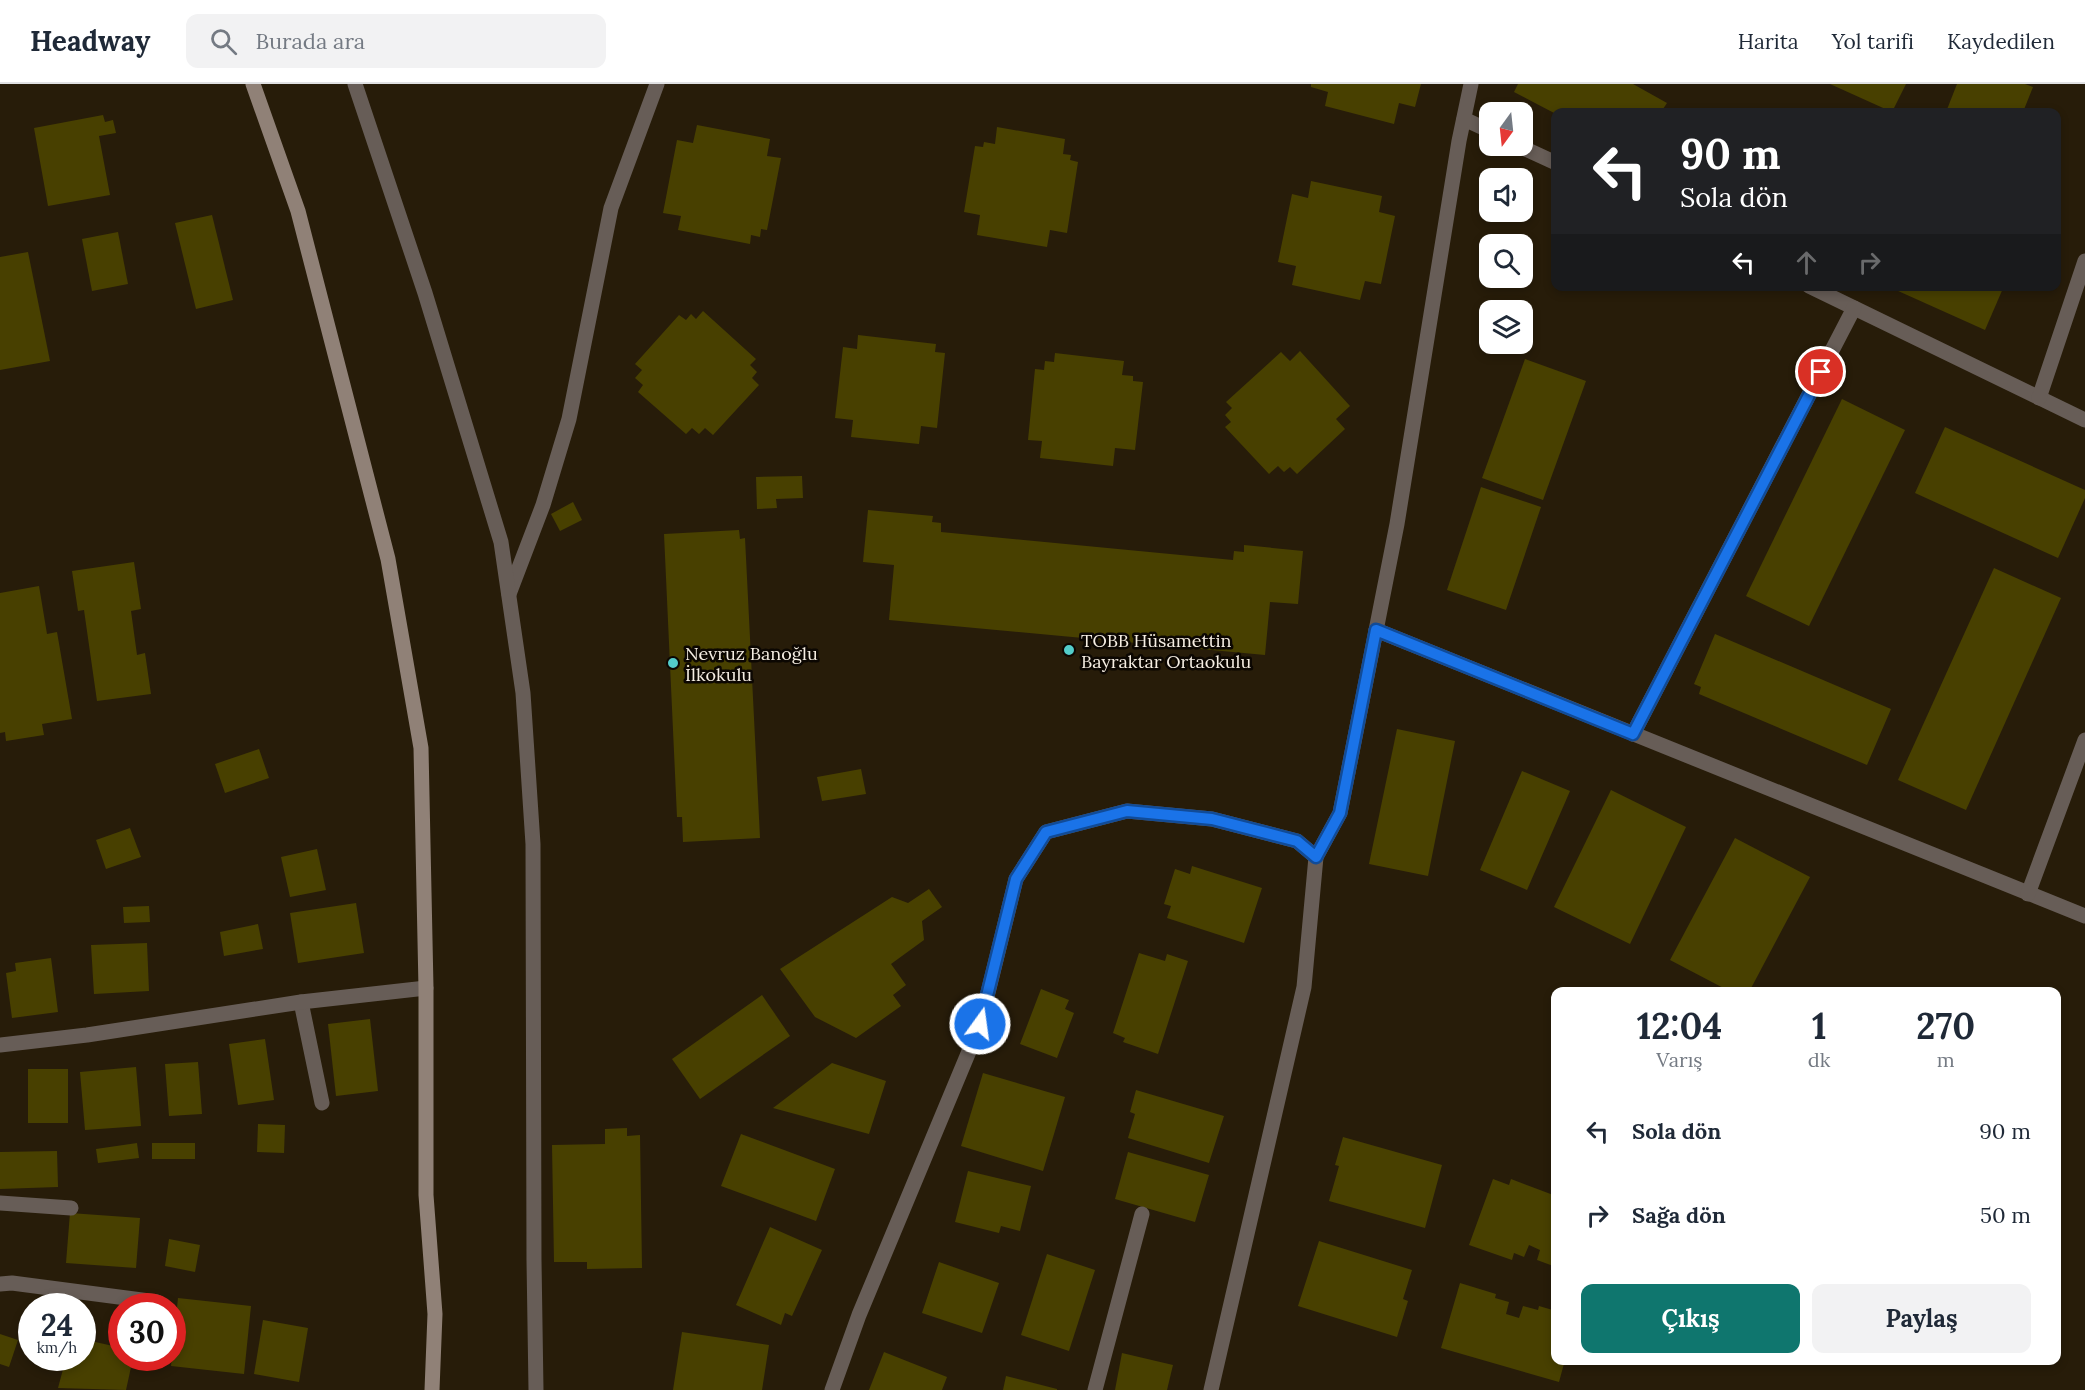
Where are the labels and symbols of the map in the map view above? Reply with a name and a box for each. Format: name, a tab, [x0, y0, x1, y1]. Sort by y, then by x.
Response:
north arrow	[1479, 102, 1533, 156]
pin	[1795, 346, 1846, 397]
place label: TOBB Hüsamettin Bayraktar Ortaokulu	[1081, 629, 1252, 673]
place label: Nevruz Banoğlu İlkokulu	[685, 642, 818, 686]
marker: TOBB Hüsamettin Bayraktar Ortaokulu	[1062, 643, 1076, 657]
marker: Nevruz Banoğlu İlkokulu	[666, 656, 680, 670]
position arrow	[948, 992, 1012, 1056]
speed limit sign: 30	[108, 1293, 186, 1371]

